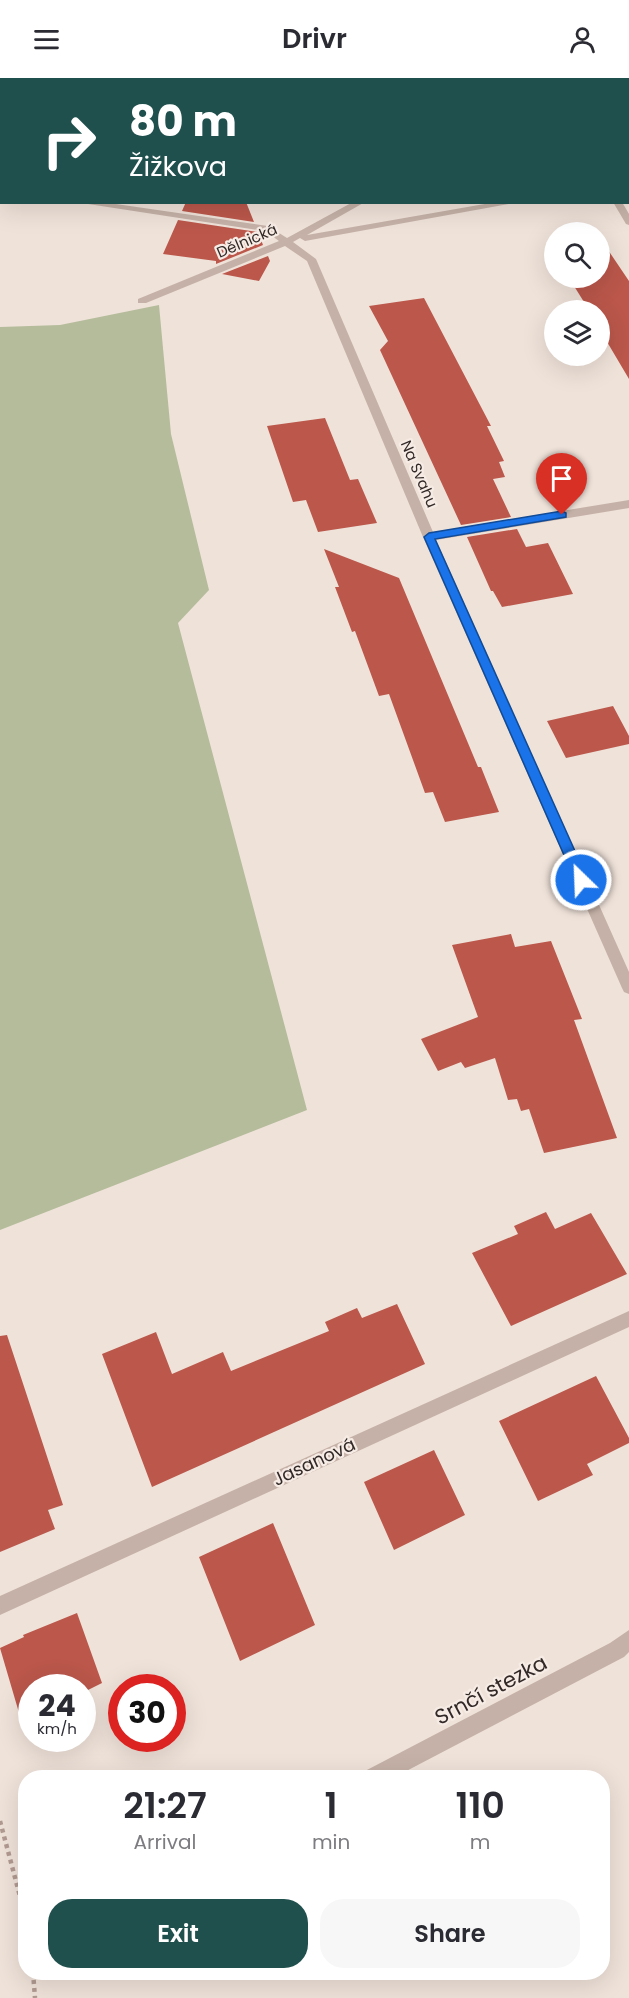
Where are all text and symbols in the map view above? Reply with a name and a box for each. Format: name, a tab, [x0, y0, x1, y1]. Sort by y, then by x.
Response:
text: Drivr	[282, 20, 347, 57]
icon: menu	[30, 23, 63, 56]
icon: person	[566, 23, 599, 56]
text: 80 m	[129, 92, 237, 151]
icon: right	[30, 102, 108, 180]
text: Žižkova	[129, 148, 227, 185]
street label: Dělnická	[213, 218, 280, 263]
map controls	[544, 222, 610, 366]
button: search	[544, 222, 610, 288]
button: layers	[544, 300, 610, 366]
street label: Na Svahu	[396, 437, 443, 511]
pin	[536, 453, 587, 515]
icon: arrive	[545, 462, 578, 495]
position arrow	[549, 848, 613, 912]
street label: Jasanová	[268, 1432, 359, 1492]
street label: Srnčí stezka	[430, 1648, 552, 1731]
speed limit sign: 30	[108, 1674, 186, 1752]
text: 24	[38, 1684, 76, 1727]
text: km/h	[37, 1718, 77, 1739]
text: 21:27	[123, 1780, 207, 1831]
text: 1	[325, 1780, 338, 1831]
text: 110	[455, 1780, 505, 1831]
text: Arrival	[133, 1828, 196, 1856]
text: min	[312, 1828, 350, 1856]
text: m	[470, 1828, 490, 1856]
button: Exit	[48, 1899, 308, 1968]
button: Share	[320, 1899, 580, 1968]

